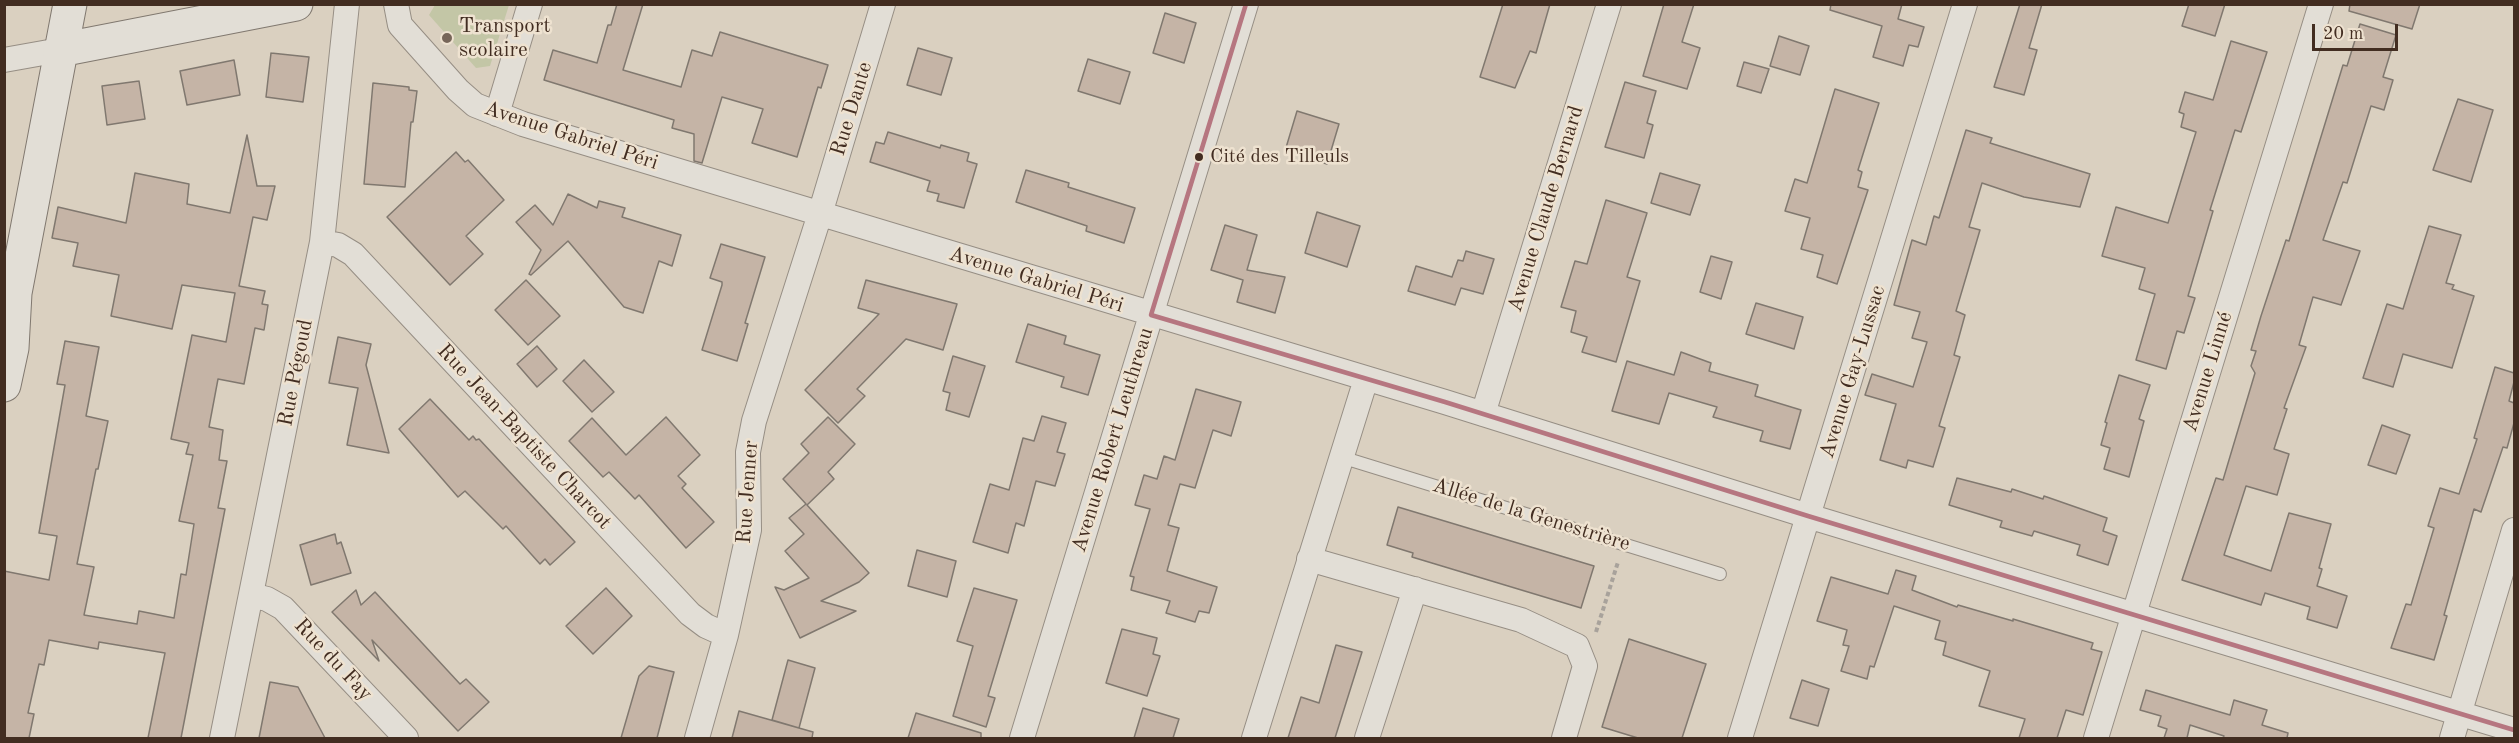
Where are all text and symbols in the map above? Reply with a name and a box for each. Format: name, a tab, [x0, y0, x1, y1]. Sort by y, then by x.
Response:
scale bar	[2315, 12, 2400, 50]
place label: Transport scolaire	[459, 13, 551, 63]
text: 20 m	[2323, 25, 2363, 43]
marker: Transport scolaire	[440, 31, 454, 45]
street label: Rue Dante	[826, 59, 878, 159]
street label: Avenue Gabriel Péri	[481, 96, 661, 176]
street label: Avenue Claude Bernard	[1503, 103, 1589, 315]
place label: Cité des Tilleuls	[1210, 145, 1349, 169]
marker: Cité des Tilleuls	[1193, 151, 1205, 163]
street label: Avenue Gabriel Péri	[946, 241, 1126, 319]
street label: Avenue Gay-Lussac	[1815, 282, 1891, 462]
street label: Avenue Linné	[2178, 309, 2238, 435]
street label: Rue Pégoud	[273, 317, 319, 429]
street label: Avenue Robert Leuthreau	[1067, 324, 1159, 556]
street label: Rue Jean-Baptiste Charcot	[431, 339, 617, 535]
street label: Rue Jenner	[732, 439, 764, 545]
street label: Allée de la Genestrière	[1429, 473, 1633, 557]
street label: Rue du Fay	[288, 613, 378, 707]

